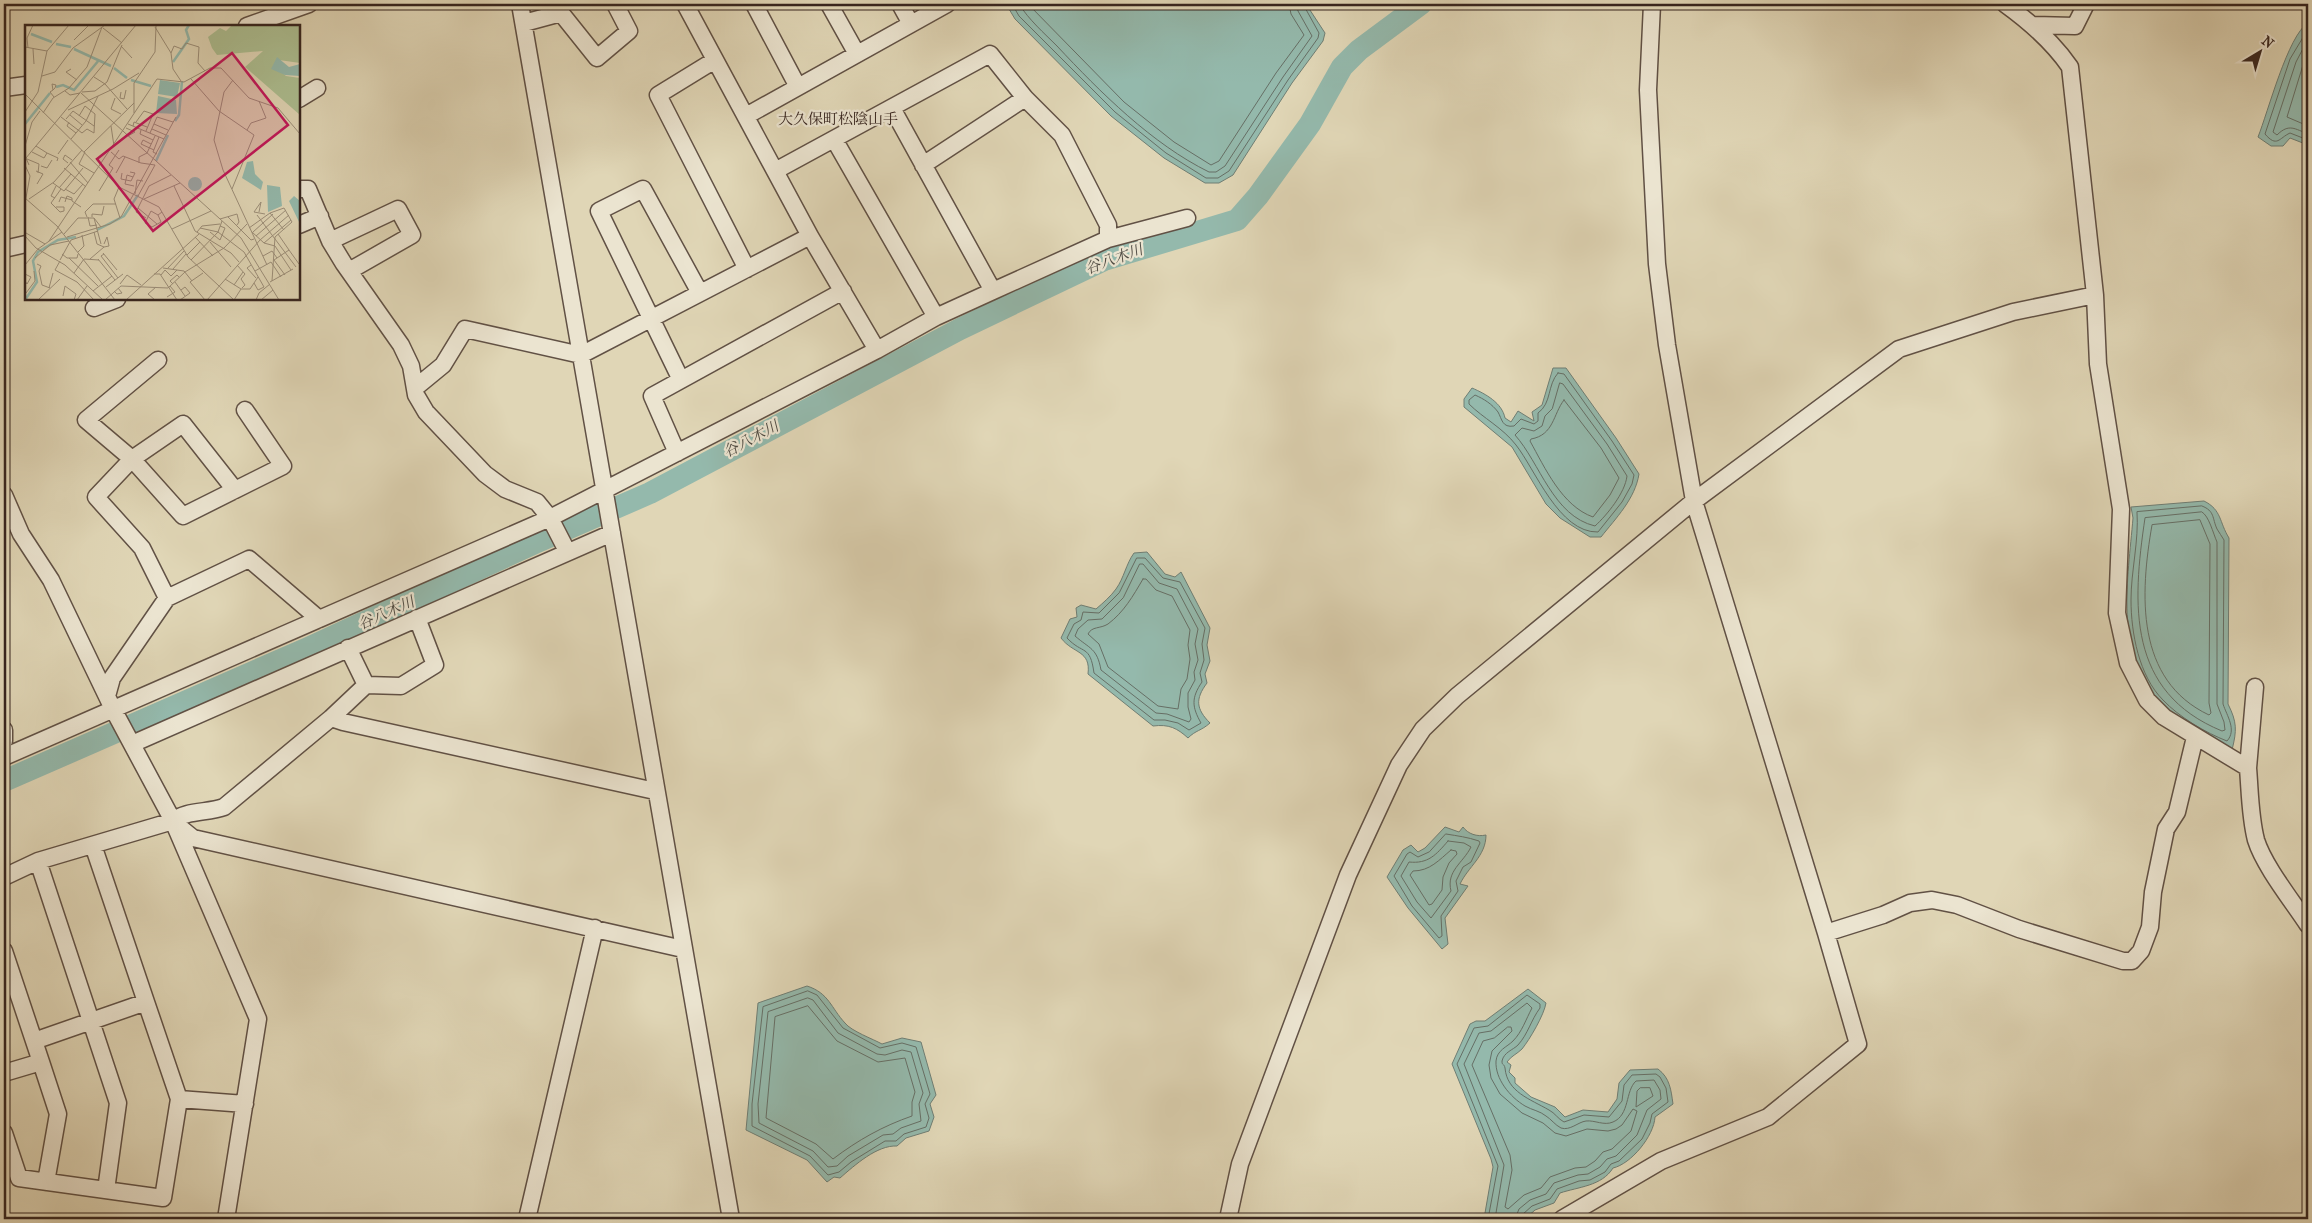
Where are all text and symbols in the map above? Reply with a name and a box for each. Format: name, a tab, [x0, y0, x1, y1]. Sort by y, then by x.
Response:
inset map	[25, 25, 300, 300]
north arrow	[2234, 28, 2284, 78]
text: N	[2258, 32, 2277, 52]
district label: 大久保町松陰山手	[778, 110, 898, 128]
water label: 谷八木川	[1083, 240, 1147, 278]
water label: 谷八木川	[720, 416, 783, 461]
water label: 谷八木川	[355, 592, 419, 633]

